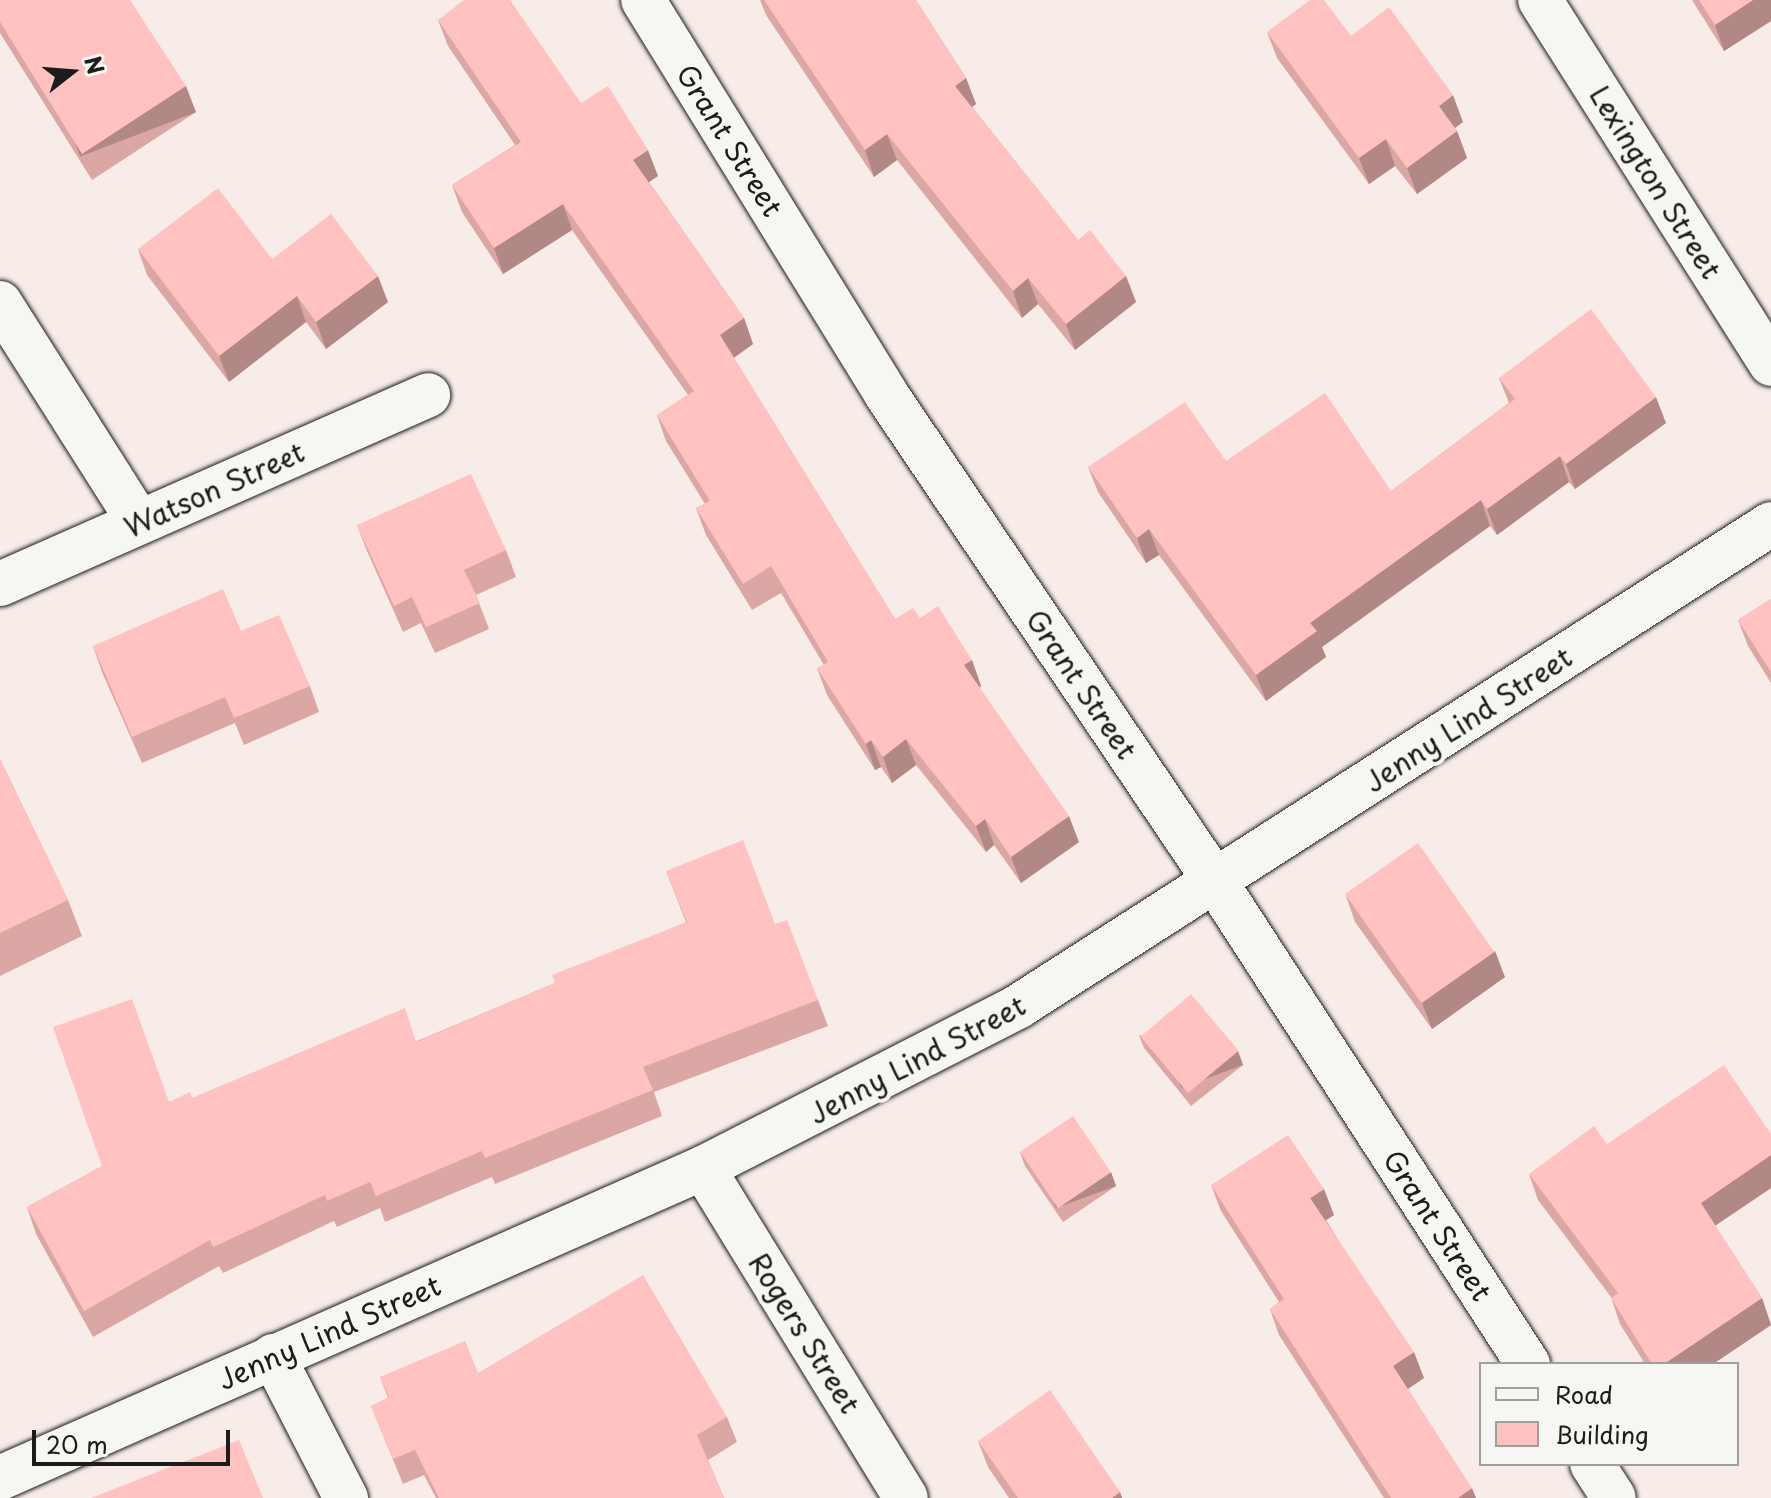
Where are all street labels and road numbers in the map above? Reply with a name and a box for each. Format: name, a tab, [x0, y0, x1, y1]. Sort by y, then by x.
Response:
street label: Grant Street	[670, 58, 790, 222]
street label: Lexington Street	[1584, 80, 1728, 284]
street label: Watson Street	[118, 434, 310, 544]
street label: Grant Street	[1020, 603, 1144, 765]
street label: Jenny Lind Street	[1359, 640, 1577, 798]
street label: Jenny Lind Street	[804, 988, 1030, 1130]
street label: Grant Street	[1377, 1143, 1499, 1307]
street label: Rogers Street	[742, 1247, 868, 1419]
street label: Jenny Lind Street	[213, 1268, 445, 1396]

